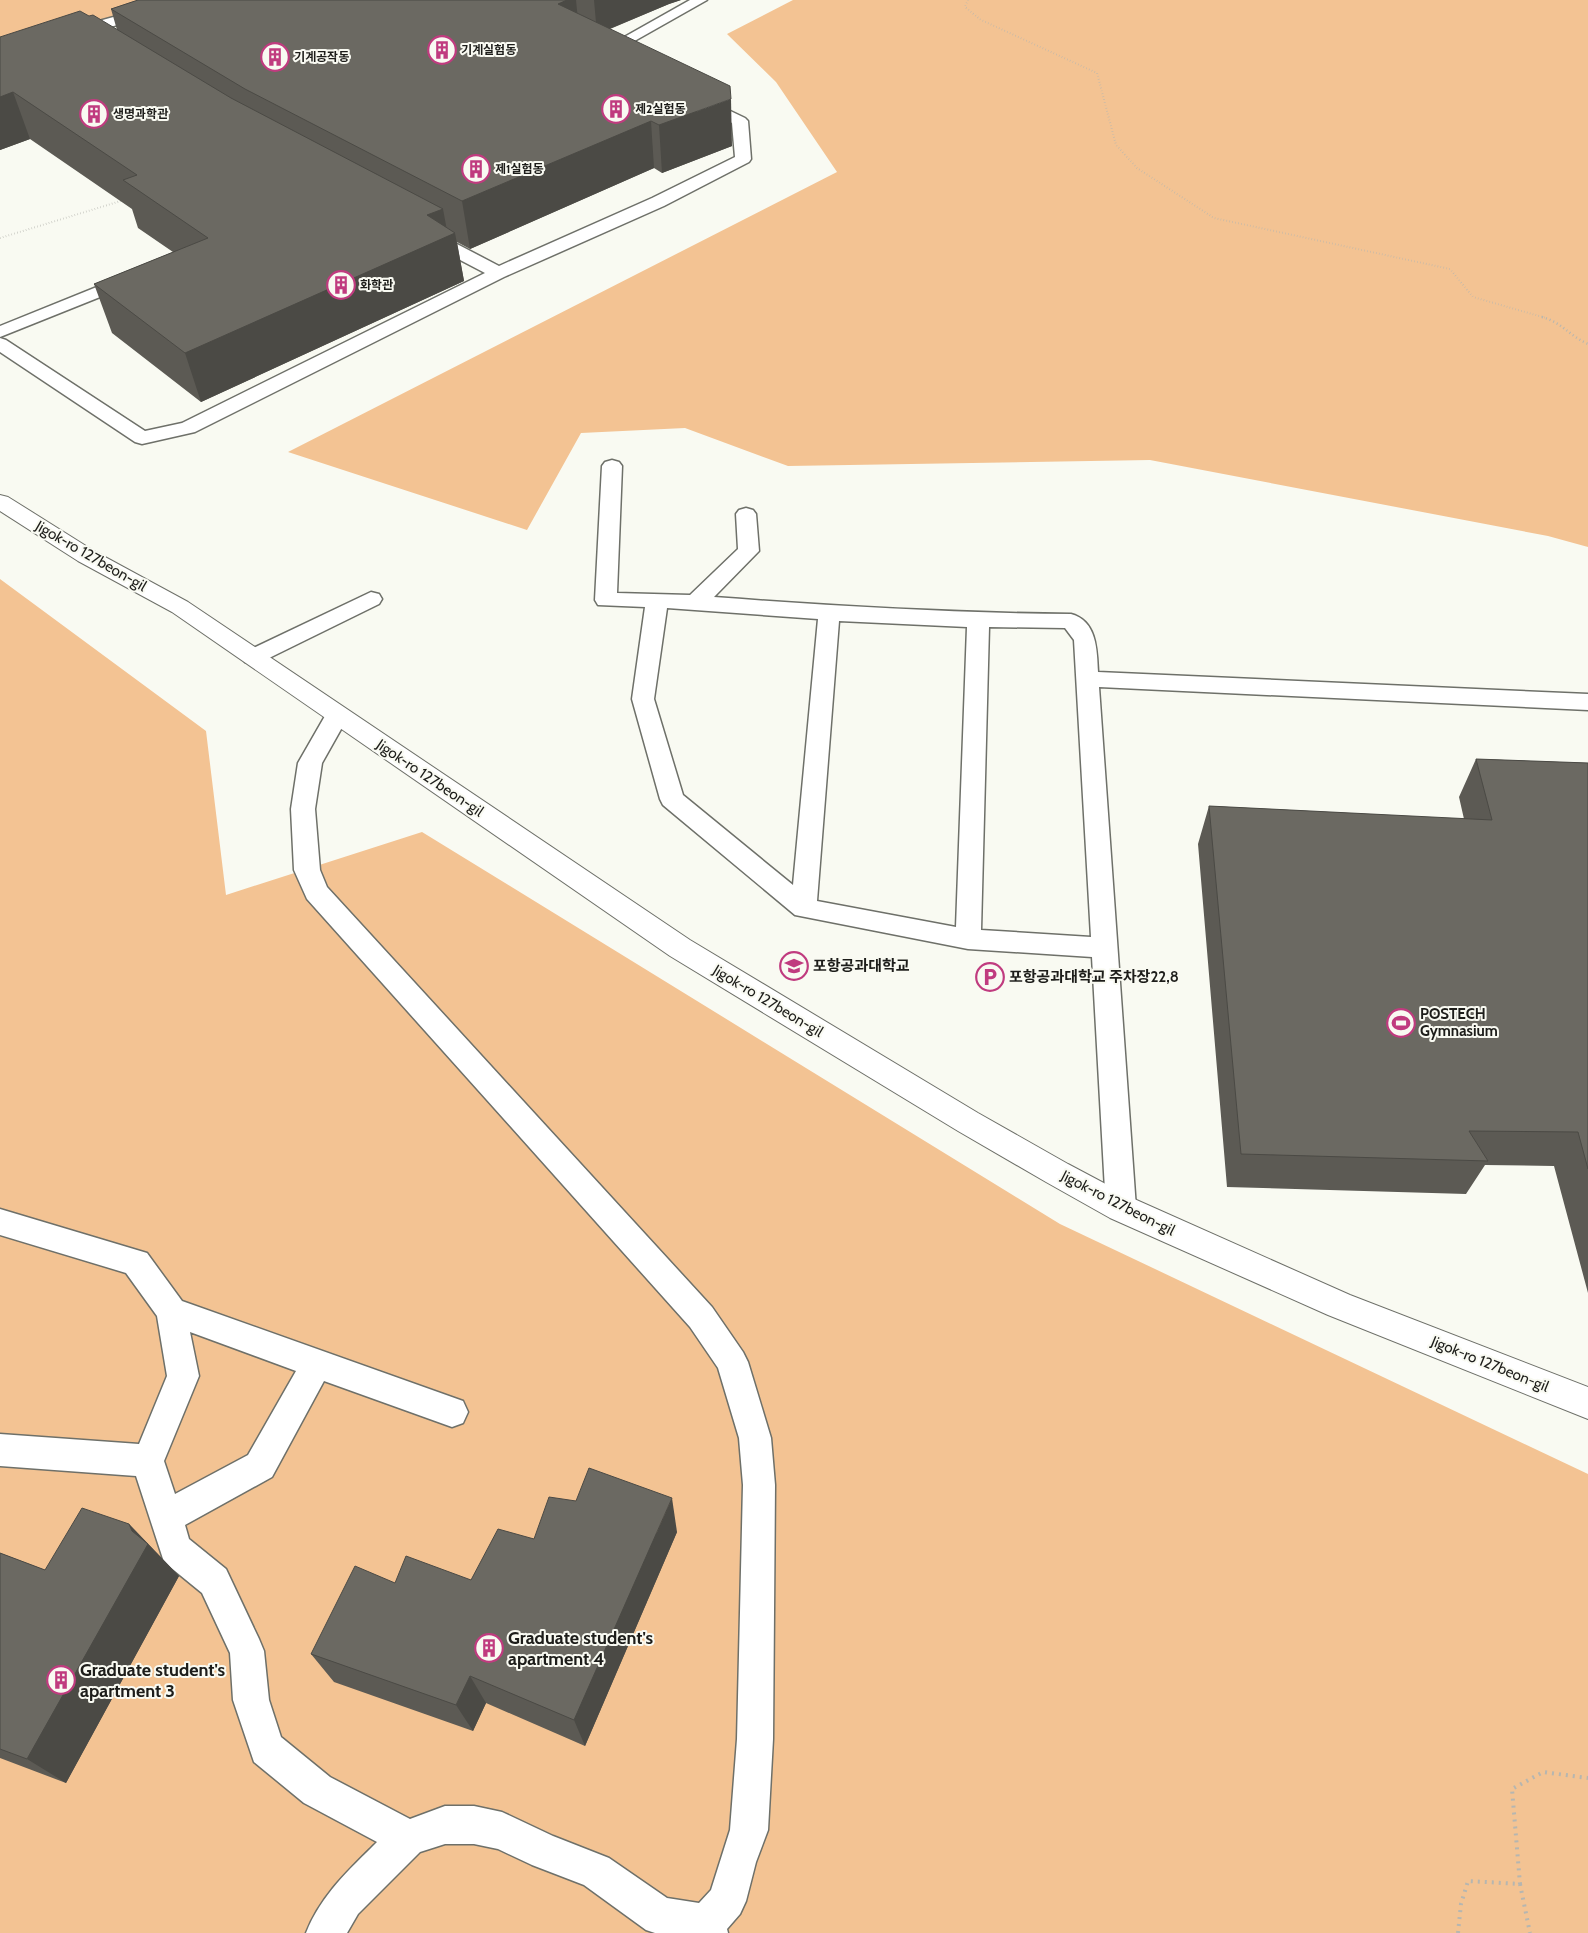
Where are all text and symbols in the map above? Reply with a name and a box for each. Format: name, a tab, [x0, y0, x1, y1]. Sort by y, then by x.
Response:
building icon: 기계실험동	[427, 35, 457, 65]
building icon: 기계공작동	[260, 42, 290, 72]
place label: 기계실험동	[461, 42, 516, 57]
place label: 기계공작동	[294, 49, 349, 64]
building icon: 제2실험동	[601, 94, 631, 124]
building icon: 생명과학관	[79, 99, 109, 129]
place label: 제2실험동	[635, 101, 686, 116]
place label: 생명과학관	[113, 106, 168, 121]
building icon: 제1실험동	[461, 154, 491, 184]
place label: 제1실험동	[495, 161, 544, 176]
building icon: 화학관	[326, 270, 356, 300]
place label: 화학관	[360, 277, 393, 292]
street label: Jigok-ro 127beon-gil	[31, 516, 150, 595]
street label: Jigok-ro 127beon-gil	[372, 735, 487, 821]
school or university icon: 포항공과대학교	[779, 951, 809, 981]
place label: 포항공과대학교	[813, 957, 910, 975]
street label: Jigok-ro 127beon-gil	[709, 960, 827, 1041]
parking icon: 포항공과대학교 주차장22,8	[975, 962, 1005, 992]
place label: 포항공과대학교 주차장22,8	[1009, 968, 1179, 986]
place label: POSTECH Gymnasium	[1420, 1005, 1498, 1040]
sports icon: POSTECH Gymnasium	[1386, 1008, 1416, 1038]
street label: Jigok-ro 127beon-gil	[1057, 1166, 1178, 1240]
street label: Jigok-ro 127beon-gil	[1428, 1332, 1552, 1396]
place label: Graduate student's apartment 4	[508, 1627, 654, 1670]
building icon: Graduate student's apartment 4	[474, 1633, 504, 1663]
place label: Graduate student's apartment 3	[80, 1659, 226, 1702]
building icon: Graduate student's apartment 3	[46, 1665, 76, 1695]

